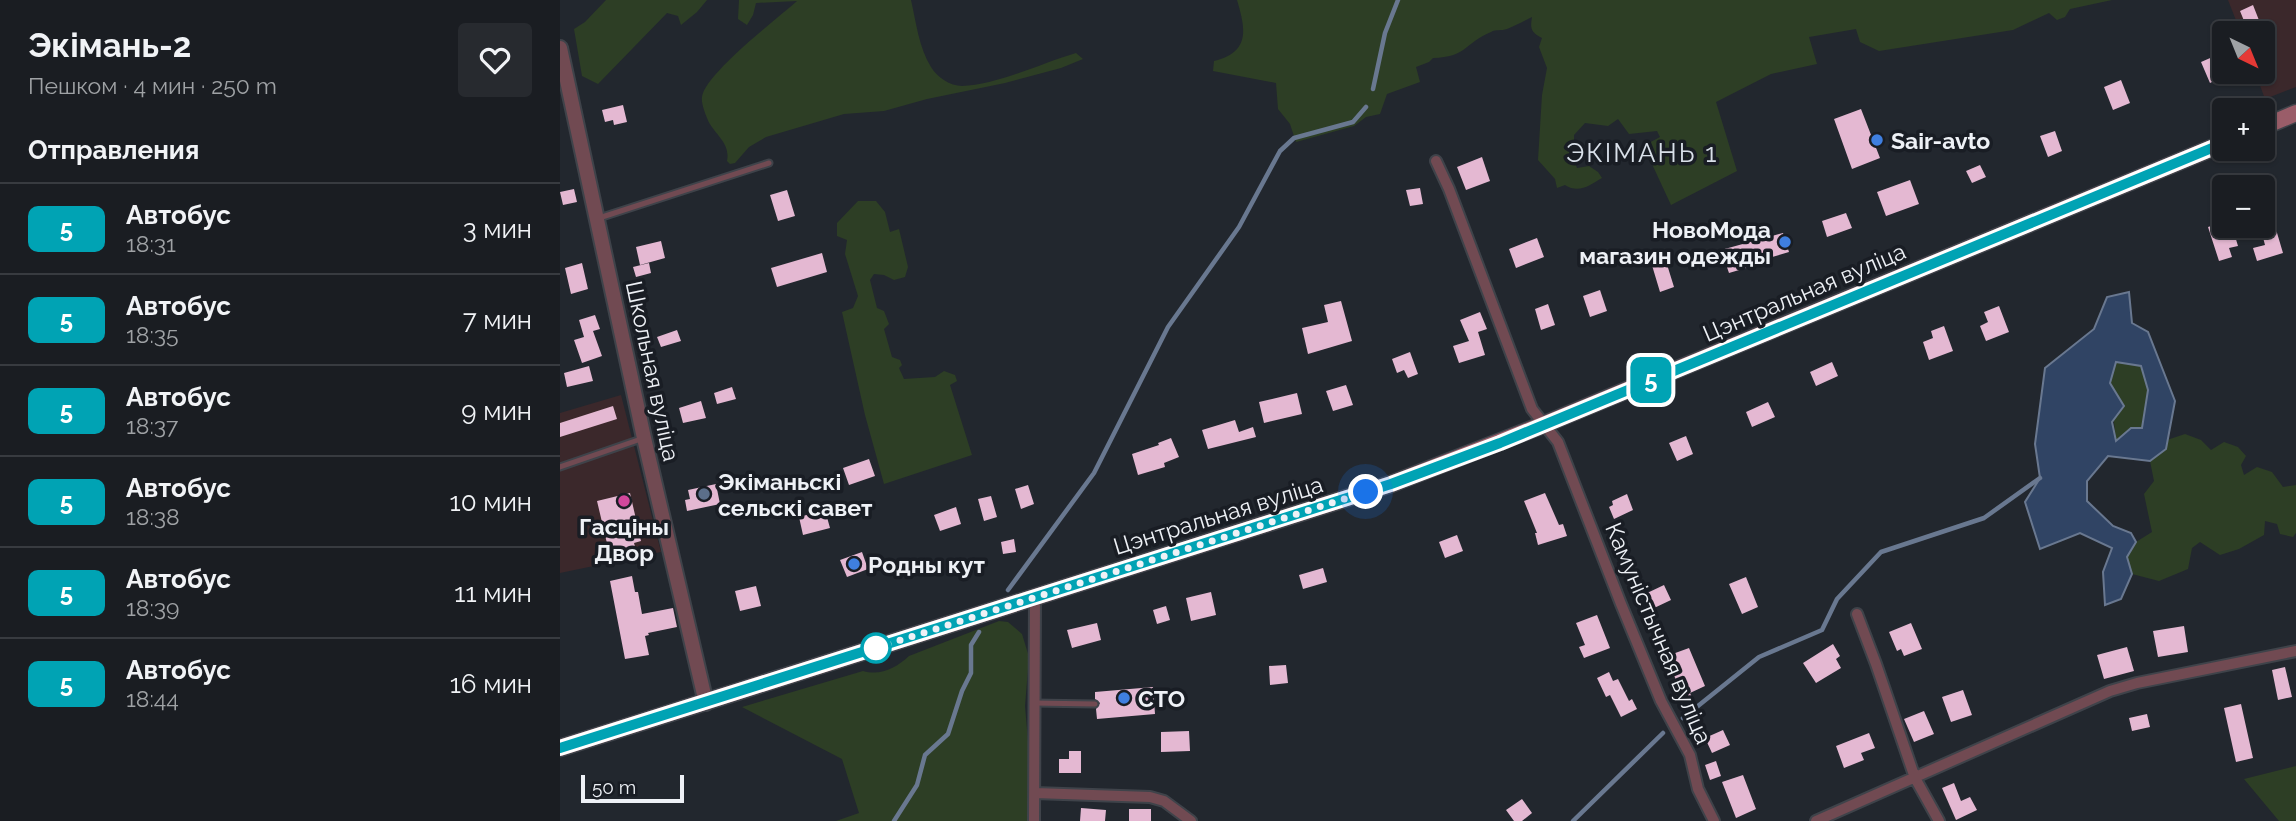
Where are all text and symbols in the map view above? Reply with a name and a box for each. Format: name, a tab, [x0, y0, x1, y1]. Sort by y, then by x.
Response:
north arrow	[2212, 21, 2275, 84]
map controls	[2212, 21, 2275, 238]
button: heart	[458, 23, 532, 97]
text: Экімань-2	[28, 26, 191, 65]
text: Пешком · 4 мин · 250 m	[28, 72, 277, 99]
button: +	[2212, 98, 2275, 161]
place label: Sair-avto	[1891, 127, 1990, 154]
marker: Sair-avto	[1869, 132, 1885, 148]
text: Отправления	[28, 135, 199, 165]
district label: ЭКІМАНЬ 1	[1566, 138, 1718, 168]
button: −	[2212, 175, 2275, 238]
text: Автобус	[126, 200, 231, 230]
text: 5	[60, 214, 73, 243]
text: 3 мин	[463, 214, 532, 244]
place label: НовоМода магазин одежды	[1579, 216, 1771, 269]
text: 18:31	[126, 230, 176, 257]
marker: НовоМода магазин одежды	[1777, 234, 1793, 250]
street label: Цэнтральная вуліца	[1699, 237, 1909, 347]
street label: Школьная вуліца	[621, 278, 685, 464]
text: Автобус	[126, 291, 231, 321]
text: 5	[60, 305, 73, 334]
text: 7 мин	[463, 305, 532, 335]
text: 18:35	[126, 321, 179, 348]
line badge: 5	[1628, 357, 1674, 403]
text: 5	[1644, 365, 1658, 394]
text: Автобус	[126, 382, 231, 412]
text: 5	[60, 396, 73, 425]
text: 9 мин	[461, 396, 532, 426]
text: 18:37	[126, 412, 178, 439]
place label: Экіманьскі сельскі савет	[718, 468, 873, 521]
street label: Цэнтральная вуліца	[1110, 470, 1326, 560]
text: Автобус	[126, 473, 231, 503]
your location	[1348, 474, 1383, 509]
marker: Экіманьскі сельскі савет	[696, 486, 712, 502]
text: 5	[60, 487, 73, 516]
text: 10 мин	[450, 487, 532, 517]
marker: Гасціны Двор	[616, 493, 632, 509]
text: 18:38	[126, 503, 180, 530]
place label: Гасціны Двор	[579, 513, 669, 566]
street label: Камуністычная вуліца	[1600, 518, 1718, 748]
place label: Родны кут	[868, 551, 985, 578]
marker: Родны кут	[846, 556, 862, 572]
text: Автобус	[126, 564, 231, 594]
text: 5	[60, 578, 73, 607]
text: 11 мин	[454, 578, 532, 608]
text: 18:39	[126, 594, 180, 621]
unlabelled marker	[861, 633, 891, 663]
text: Автобус	[126, 655, 231, 685]
text: 5	[60, 669, 73, 698]
text: 16 мин	[450, 669, 532, 699]
text: 18:44	[126, 685, 179, 712]
place label: СТО	[1138, 685, 1185, 712]
marker: СТО	[1116, 690, 1132, 706]
scale bar	[581, 772, 684, 804]
text: 50 m	[592, 776, 636, 798]

